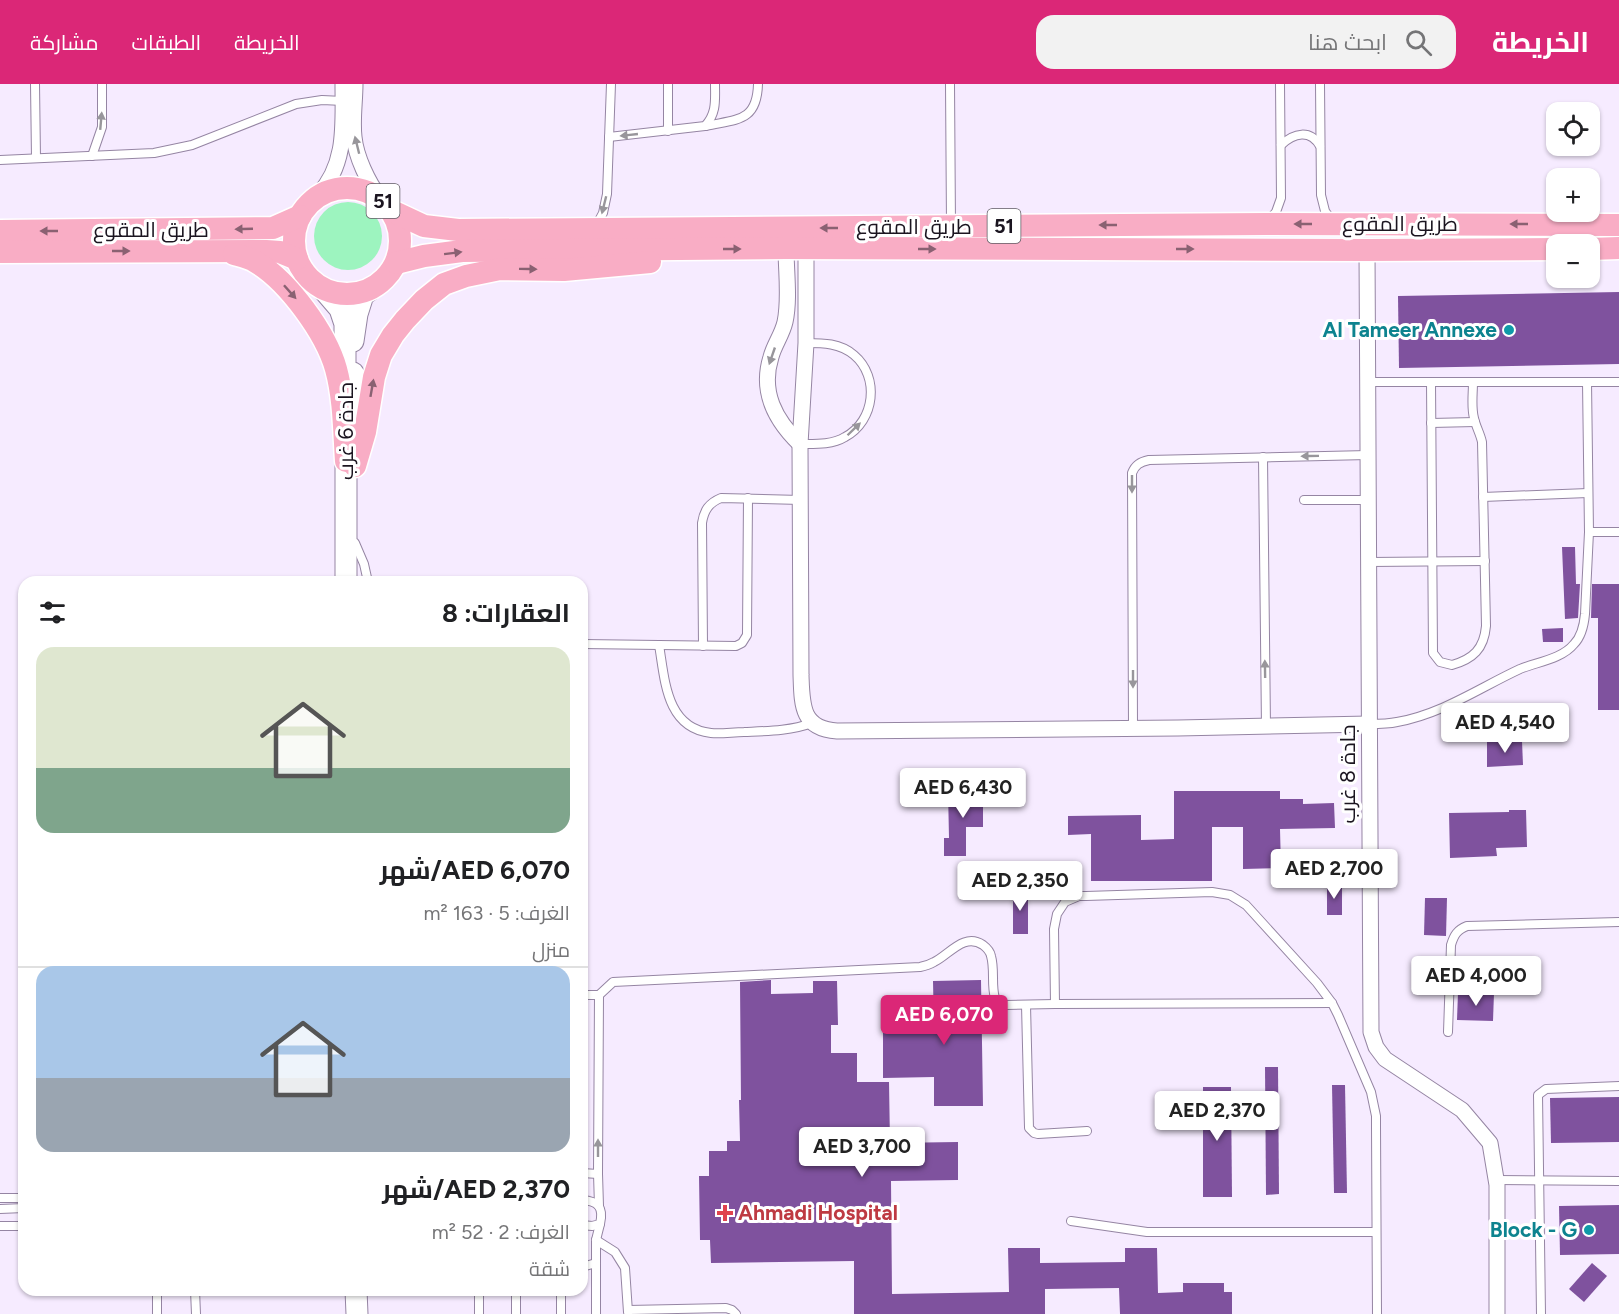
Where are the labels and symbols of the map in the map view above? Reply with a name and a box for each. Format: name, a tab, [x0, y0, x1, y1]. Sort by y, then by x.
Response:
one-way arrow	[96, 111, 106, 130]
one-way arrow	[620, 130, 639, 140]
one-way arrow	[351, 136, 361, 154]
road number: 51	[366, 184, 400, 218]
one-way arrow	[599, 196, 609, 215]
road number: 51	[988, 209, 1020, 243]
street label: طريق المقوع	[1342, 211, 1458, 238]
street label: طريق المقوع	[856, 214, 972, 241]
street label: طريق المقوع	[93, 217, 209, 244]
one-way arrow	[1293, 219, 1312, 229]
one-way arrow	[1509, 219, 1528, 229]
one-way arrow	[1098, 220, 1117, 230]
one-way arrow	[819, 223, 838, 233]
one-way arrow	[234, 224, 253, 234]
one-way arrow	[39, 226, 58, 236]
one-way arrow	[723, 244, 742, 254]
one-way arrow	[918, 244, 937, 254]
one-way arrow	[1176, 244, 1195, 254]
one-way arrow	[112, 246, 131, 256]
one-way arrow	[444, 248, 463, 257]
one-way arrow	[518, 264, 537, 274]
one-way arrow	[283, 285, 297, 300]
place label: Al Tameer Annexe	[1323, 317, 1497, 342]
marker: Al Tameer Annexe	[1502, 323, 1516, 337]
one-way arrow	[767, 347, 777, 365]
one-way arrow	[368, 378, 377, 397]
street label: جادة 6 غرب	[333, 382, 358, 480]
one-way arrow	[846, 422, 861, 436]
one-way arrow	[1300, 452, 1319, 461]
one-way arrow	[1127, 475, 1137, 494]
one-way arrow	[1260, 659, 1270, 678]
one-way arrow	[1128, 670, 1138, 689]
pin: AED 4,540	[1436, 703, 1574, 754]
street label: جادة 8 غرب	[1335, 725, 1360, 823]
pin: AED 6,430	[894, 768, 1032, 819]
pin: AED 2,700	[1265, 849, 1403, 900]
pin: AED 2,350	[951, 861, 1089, 912]
pin: AED 4,000	[1407, 956, 1545, 1007]
pin: AED 6,070	[875, 995, 1013, 1046]
pin: AED 2,370	[1148, 1091, 1286, 1142]
pin: AED 3,700	[793, 1127, 931, 1178]
one-way arrow	[593, 1138, 603, 1157]
place label: Ahmadi Hospital	[738, 1200, 898, 1225]
marker: Ahmadi Hospital	[716, 1204, 734, 1222]
place label: Block - G	[1490, 1217, 1577, 1242]
marker: Block - G	[1582, 1223, 1596, 1237]

